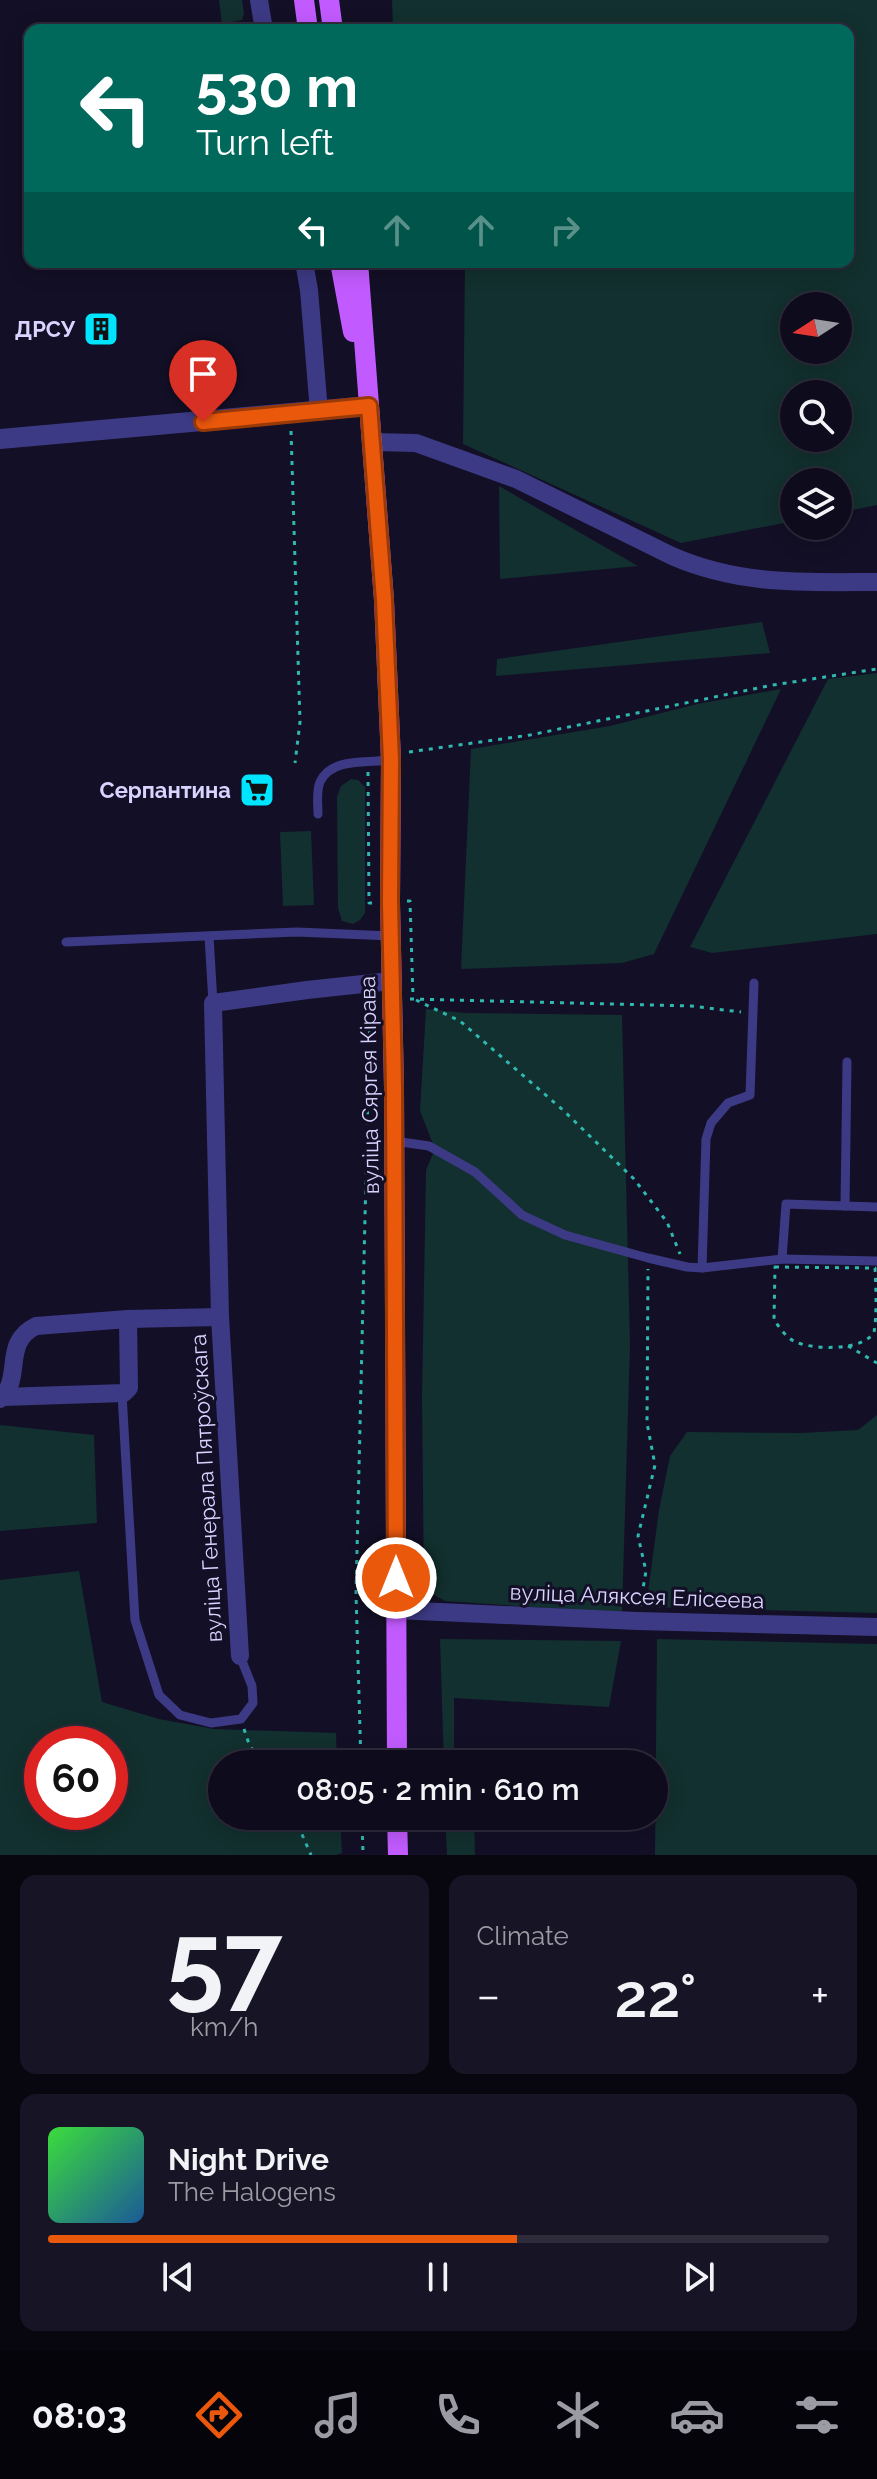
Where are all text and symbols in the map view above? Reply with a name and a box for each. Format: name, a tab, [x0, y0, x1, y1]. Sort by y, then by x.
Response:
text: 530 m	[196, 54, 358, 120]
icon: left	[64, 56, 168, 160]
text: Turn left	[196, 121, 334, 163]
icon: left	[291, 208, 335, 252]
icon: ahead	[375, 208, 419, 252]
icon: ahead	[459, 208, 503, 252]
icon: right	[543, 208, 587, 252]
north arrow	[780, 292, 852, 364]
map controls	[780, 292, 852, 540]
building icon: ДРСУ	[82, 310, 120, 348]
place label: ДРСУ	[15, 316, 76, 342]
pin	[169, 340, 237, 422]
icon: arrive	[181, 352, 225, 396]
button: search	[780, 380, 852, 452]
button: layers	[780, 468, 852, 540]
supermarket icon: Серпантина	[238, 771, 276, 809]
place label: Серпантина	[100, 777, 231, 803]
street label: вуліца Сяргея Кірава	[354, 976, 384, 1194]
street label: вуліца Генерала Пятроўскага	[185, 1333, 227, 1643]
position arrow	[354, 1536, 438, 1620]
street label: вуліца Аляксея Елісеева	[509, 1579, 765, 1613]
speed limit sign: 60	[24, 1726, 128, 1830]
text: 08:05 · 2 min · 610 m	[296, 1772, 580, 1807]
text: 57	[166, 1899, 282, 2021]
text: Climate	[477, 1921, 569, 1951]
text: 22°	[614, 1961, 697, 2031]
text: −	[477, 1970, 500, 2021]
text: +	[811, 1970, 829, 2021]
text: km/h	[190, 2012, 259, 2042]
text: Night Drive	[168, 2142, 329, 2177]
text: The Halogens	[168, 2177, 336, 2207]
icon: previous	[156, 2255, 200, 2299]
icon: pause	[416, 2255, 460, 2299]
icon: next	[677, 2255, 721, 2299]
icon: directions	[191, 2387, 247, 2443]
icon: music	[310, 2387, 366, 2443]
icon: phone	[430, 2387, 486, 2443]
icon: climate	[550, 2387, 606, 2443]
icon: car	[669, 2387, 725, 2443]
icon: filters	[789, 2387, 845, 2443]
text: 08:03	[32, 2394, 127, 2436]

